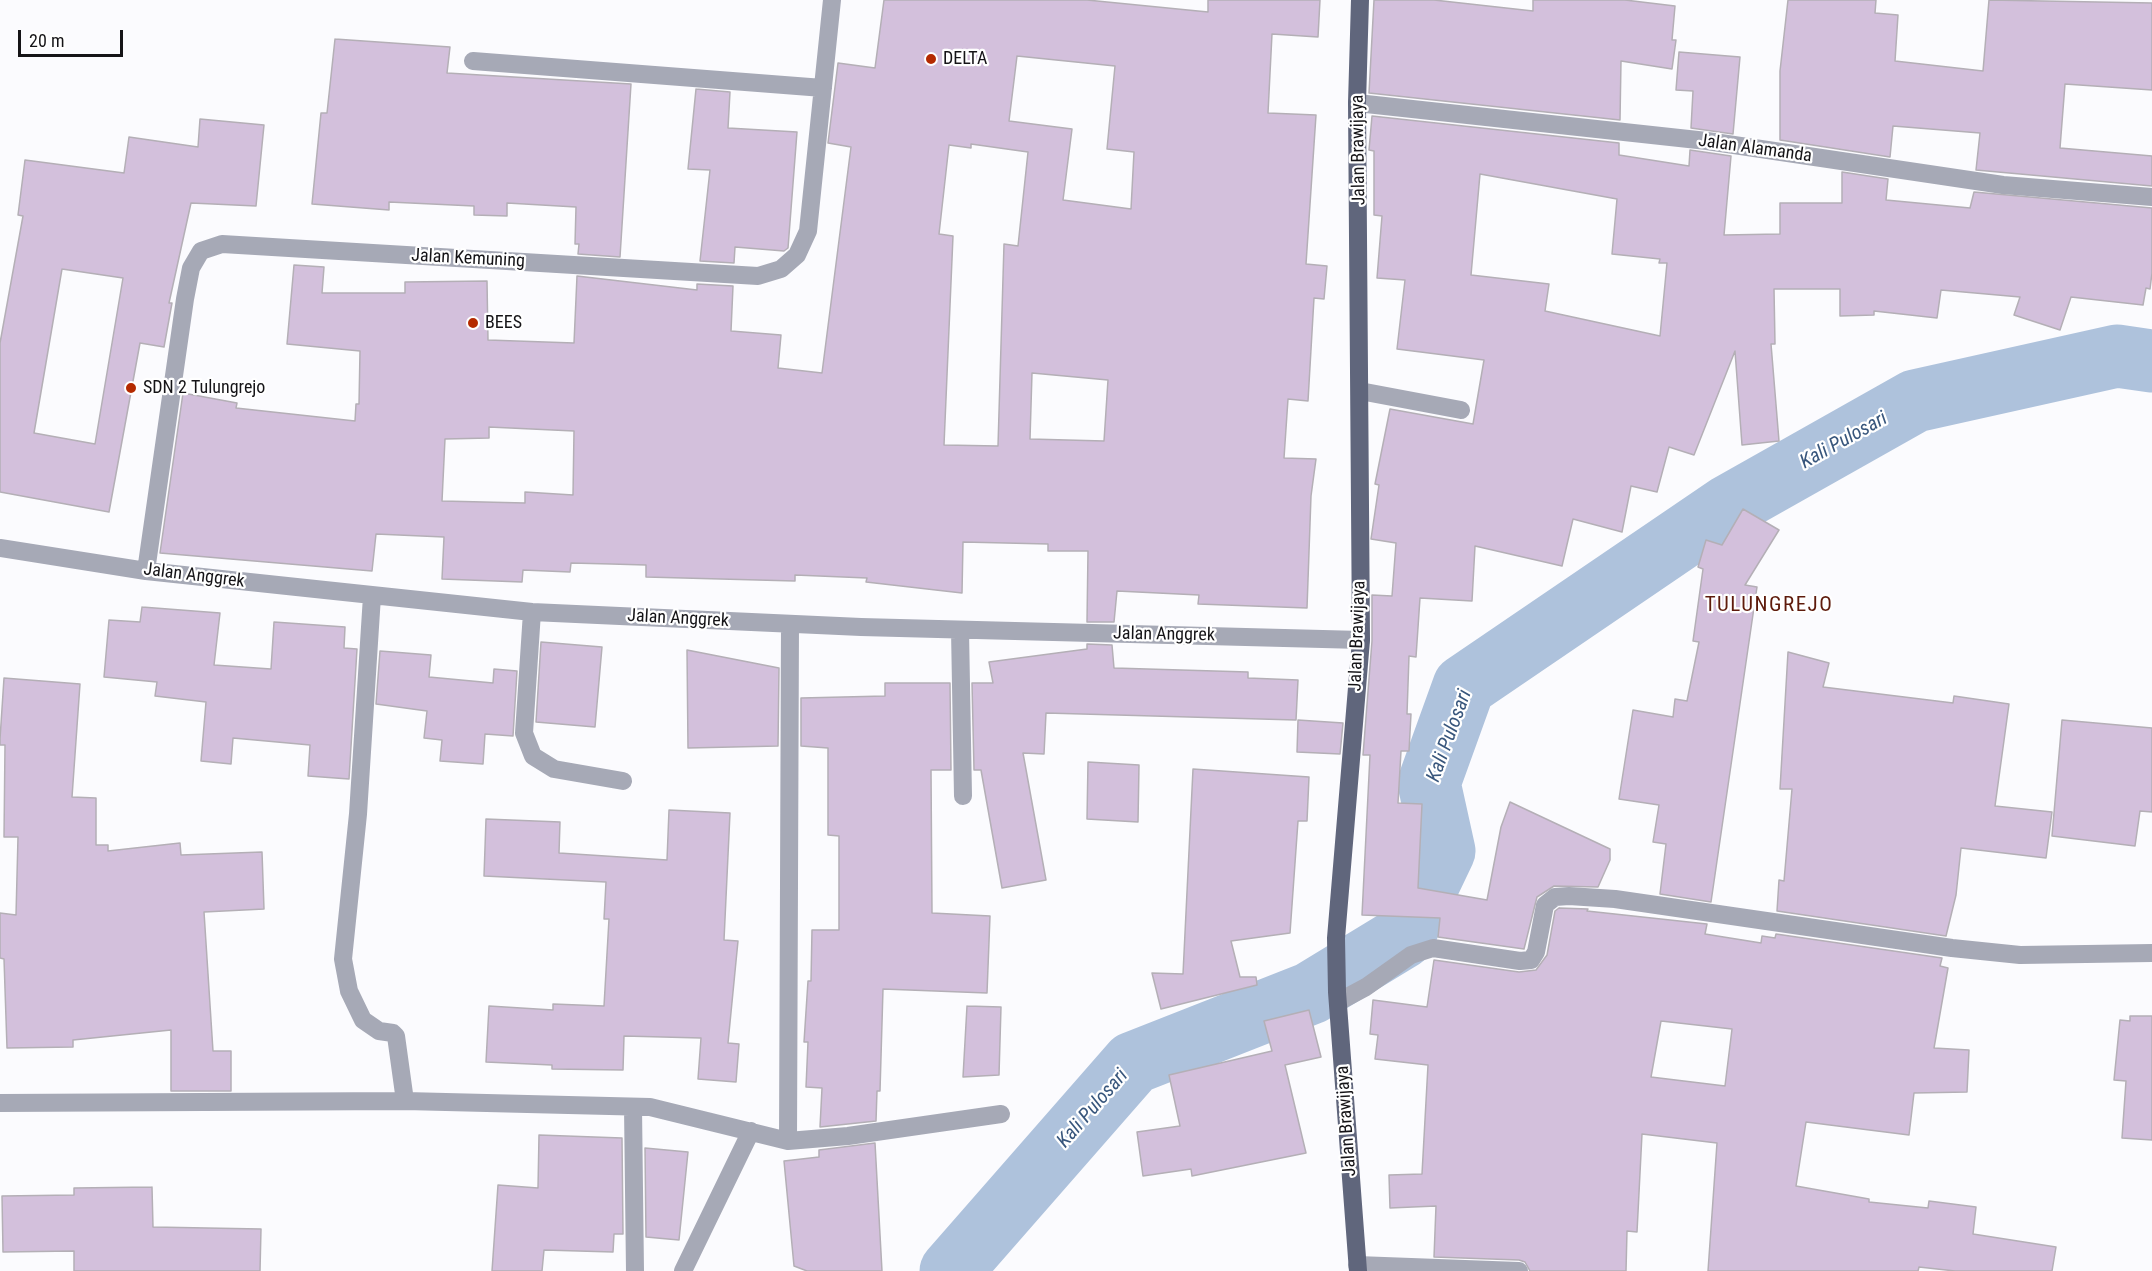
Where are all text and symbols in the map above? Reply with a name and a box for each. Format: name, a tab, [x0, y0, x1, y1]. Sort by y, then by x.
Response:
scale bar	[21, 18, 126, 56]
text: 20 m	[29, 30, 64, 51]
place label: DELTA	[943, 48, 987, 70]
marker: DELTA	[924, 52, 938, 66]
street label: Jalan Brawijaya	[1347, 94, 1371, 206]
street label: Jalan Alamanda	[1697, 130, 1813, 168]
street label: Jalan Kemuning	[411, 245, 525, 273]
place label: BEES	[485, 312, 522, 334]
marker: BEES	[466, 316, 480, 330]
place label: SDN 2 Tulungrejo	[143, 377, 265, 399]
marker: SDN 2 Tulungrejo	[124, 381, 138, 395]
water label: Kali Pulosari	[1796, 407, 1892, 475]
street label: Jalan Anggrek	[142, 559, 246, 593]
street label: Jalan Brawijaya	[1345, 580, 1371, 692]
district label: TULUNGREJO	[1705, 593, 1833, 619]
street label: Jalan Anggrek	[627, 606, 729, 632]
street label: Jalan Anggrek	[1113, 623, 1215, 647]
water label: Kali Pulosari	[1422, 687, 1478, 785]
water label: Kali Pulosari	[1052, 1065, 1134, 1153]
street label: Jalan Brawijaya	[1332, 1065, 1362, 1177]

